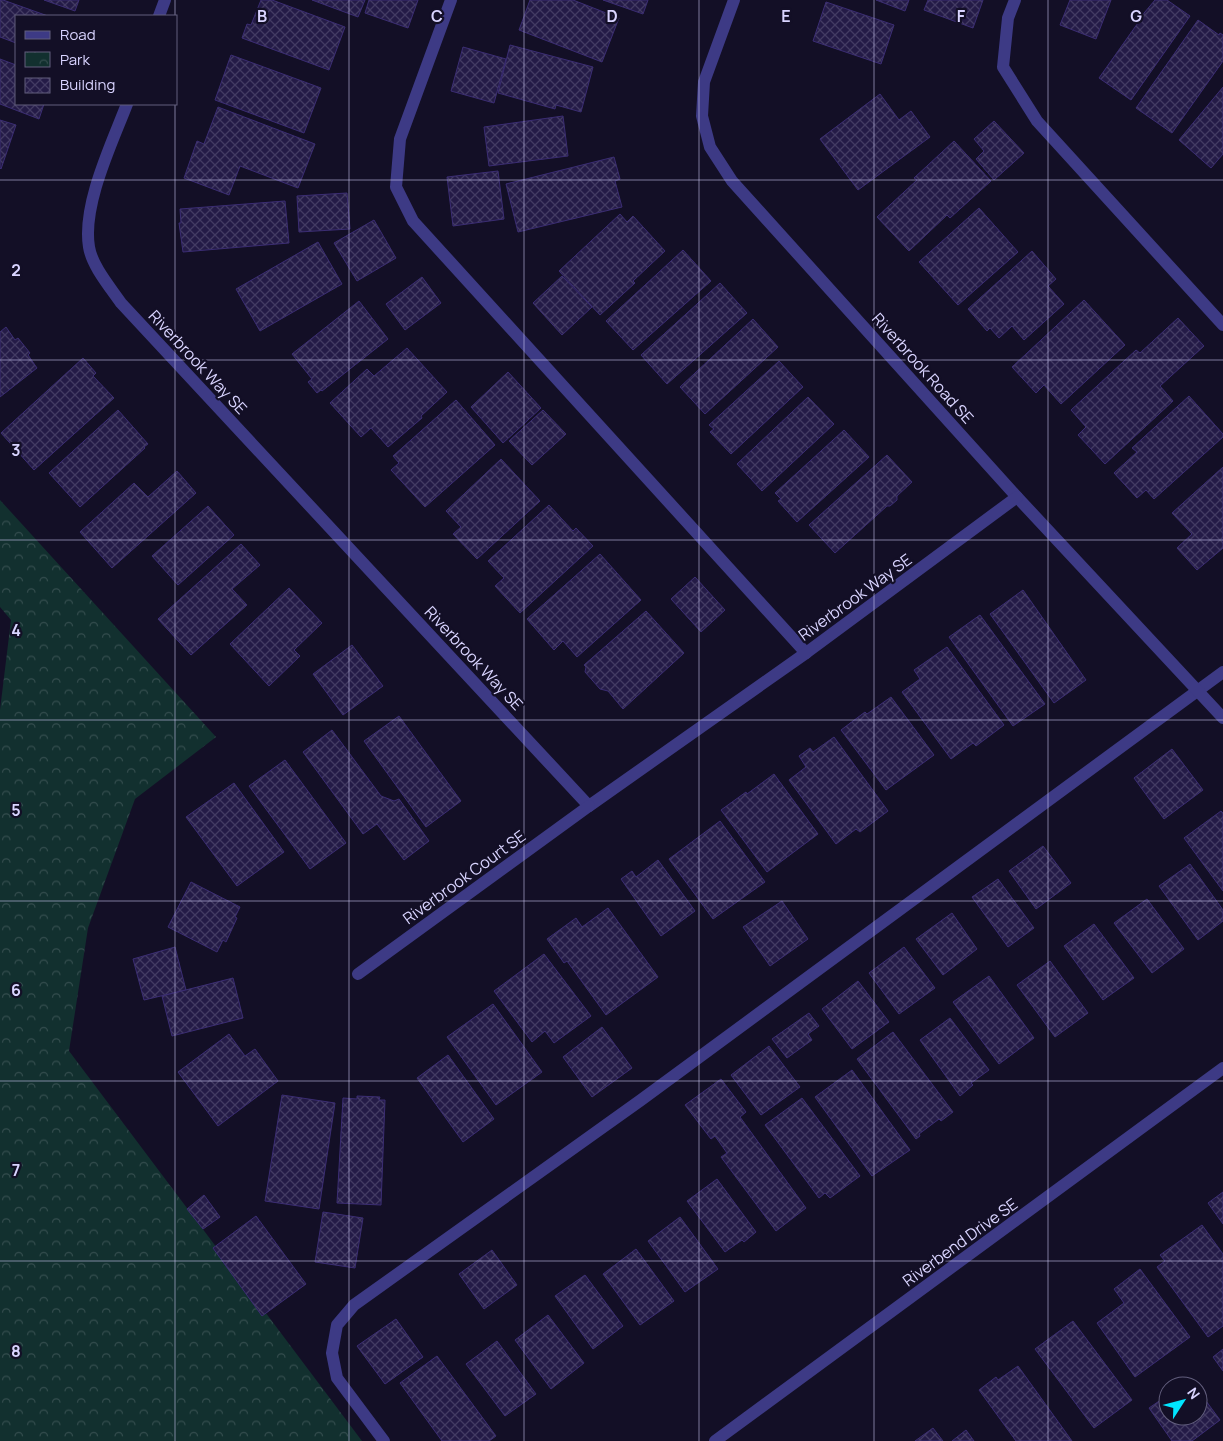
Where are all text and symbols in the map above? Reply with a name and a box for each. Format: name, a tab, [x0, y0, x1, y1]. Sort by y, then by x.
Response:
text: B	[257, 5, 267, 27]
text: C	[431, 5, 443, 27]
text: D	[606, 5, 618, 27]
text: E	[781, 5, 791, 27]
text: F	[957, 5, 966, 27]
text: G	[1130, 5, 1142, 27]
legend	[15, 15, 178, 105]
text: Road	[60, 24, 96, 45]
text: Park	[60, 49, 90, 70]
text: Building	[60, 74, 115, 95]
text: 2	[11, 259, 21, 281]
street label: Riverbrook Way SE	[144, 305, 252, 419]
street label: Riverbrook Road SE	[867, 308, 979, 428]
text: 3	[11, 439, 21, 461]
street label: Riverbrook Way SE	[794, 548, 916, 646]
street label: Riverbrook Way SE	[420, 601, 528, 715]
text: 4	[11, 619, 21, 641]
text: 5	[11, 799, 21, 821]
street label: Riverbrook Court SE	[398, 825, 530, 929]
text: 6	[11, 979, 21, 1001]
text: 7	[12, 1159, 20, 1181]
street label: Riverbend Drive SE	[898, 1193, 1022, 1291]
text: 8	[11, 1340, 21, 1362]
north arrow	[1158, 1376, 1208, 1426]
text: N	[1183, 1383, 1205, 1403]

